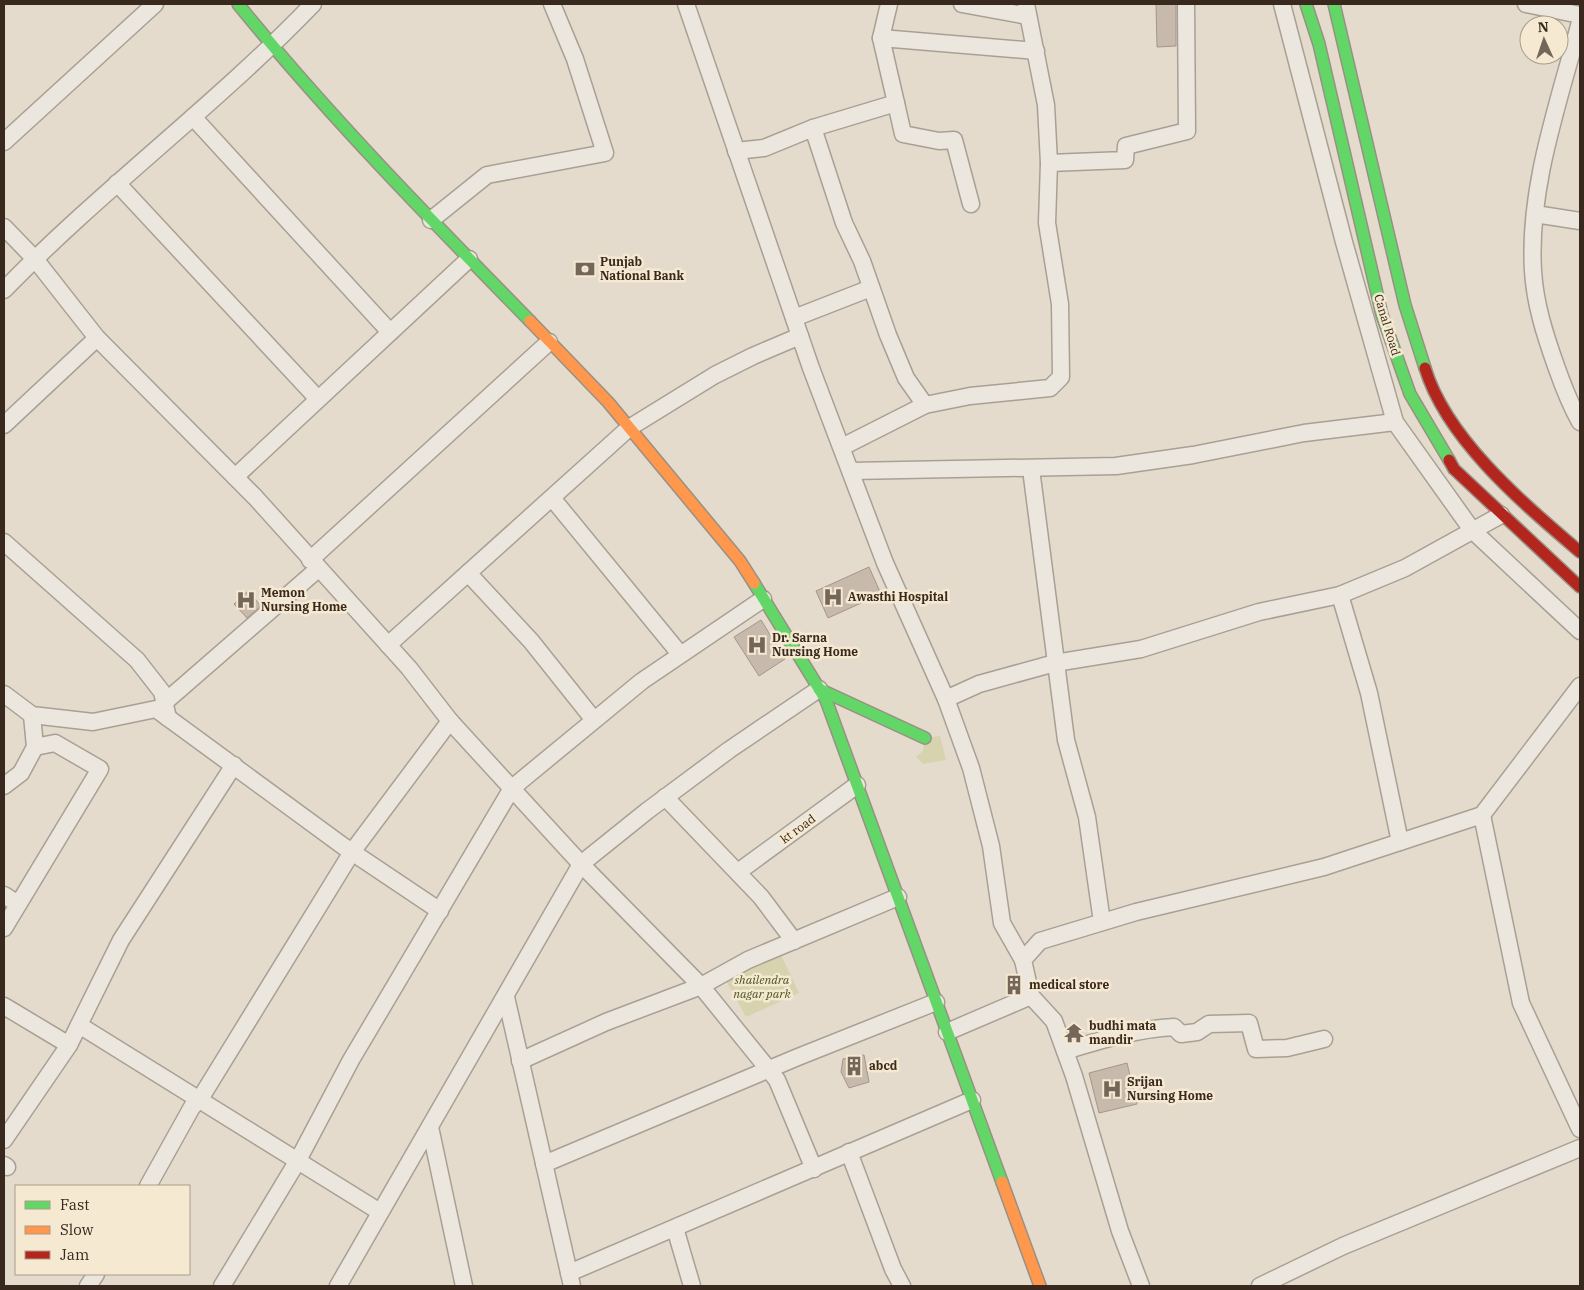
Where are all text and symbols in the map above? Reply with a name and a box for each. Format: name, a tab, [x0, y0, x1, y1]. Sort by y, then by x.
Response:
north arrow	[1519, 15, 1569, 65]
text: N	[1537, 18, 1549, 36]
place label: Punjab National Bank	[600, 254, 685, 283]
bank icon: Punjab National Bank	[574, 258, 596, 280]
street label: Canal Road	[1371, 292, 1404, 357]
place label: Memon Nursing Home	[261, 585, 347, 614]
hospital icon: Awasthi Hospital	[822, 586, 844, 608]
hospital icon: Memon Nursing Home	[235, 589, 257, 611]
place label: Awasthi Hospital	[848, 589, 948, 604]
place label: Dr. Sarna Nursing Home	[772, 630, 858, 659]
hospital icon: Dr. Sarna Nursing Home	[746, 634, 768, 656]
street label: kt road	[777, 811, 818, 846]
park label: shailendra nagar park	[733, 972, 791, 1001]
building icon: medical store	[1003, 974, 1025, 996]
place label: medical store	[1029, 977, 1109, 992]
place label: budhi mata mandir	[1089, 1018, 1156, 1047]
temple icon: budhi mata mandir	[1063, 1022, 1085, 1044]
building icon: abcd	[843, 1055, 865, 1077]
place label: abcd	[869, 1058, 898, 1073]
place label: Srijan Nursing Home	[1127, 1074, 1213, 1103]
hospital icon: Srijan Nursing Home	[1101, 1078, 1123, 1100]
legend	[15, 1185, 190, 1275]
text: Fast	[60, 1195, 90, 1214]
text: Slow	[60, 1220, 94, 1239]
text: Jam	[60, 1245, 89, 1264]

